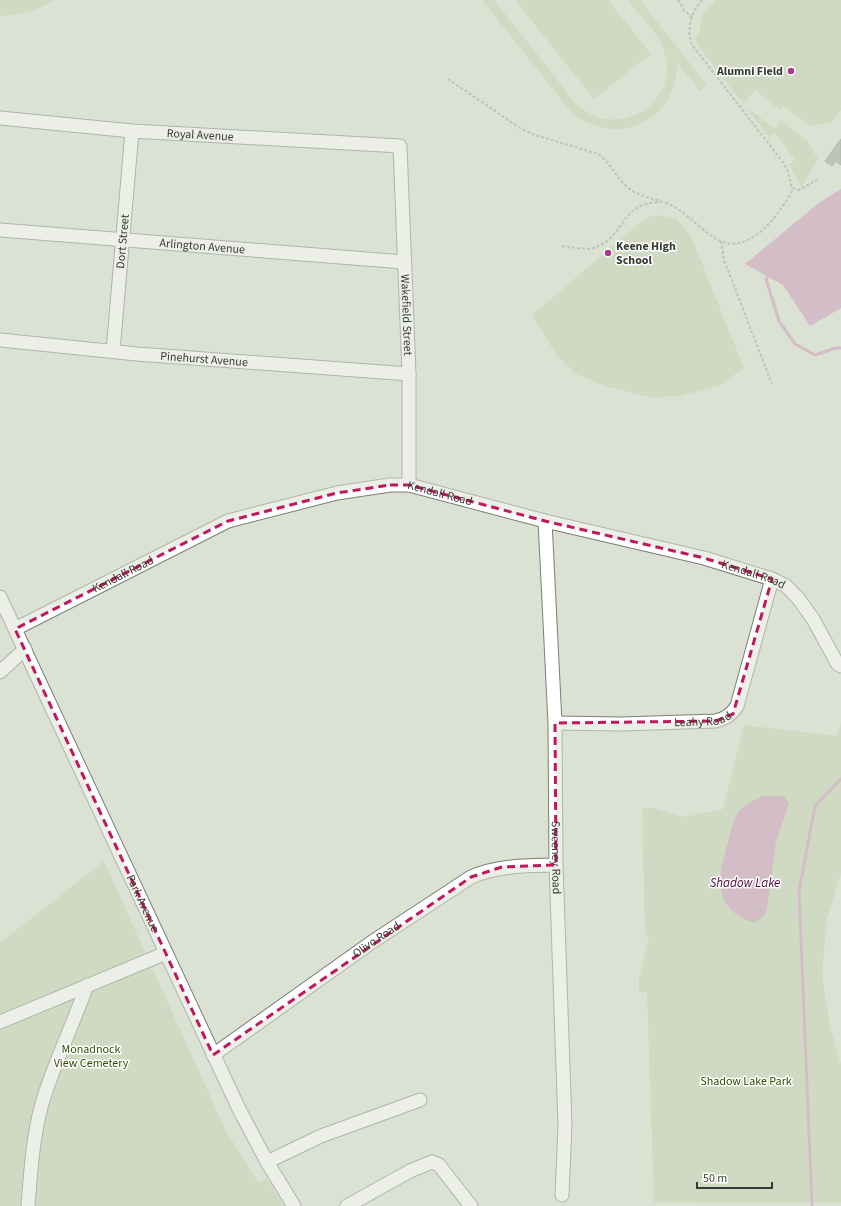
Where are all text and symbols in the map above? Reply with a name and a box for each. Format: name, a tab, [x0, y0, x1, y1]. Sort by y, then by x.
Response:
place label: Alumni Field	[716, 63, 783, 80]
marker: Alumni Field	[786, 66, 796, 76]
street label: Royal Avenue	[166, 125, 234, 146]
street label: Dort Street	[112, 214, 134, 269]
street label: Arlington Avenue	[159, 235, 246, 258]
place label: Keene High School	[616, 238, 676, 269]
marker: Keene High School	[603, 248, 613, 258]
street label: Wakefield Street	[396, 274, 416, 356]
street label: Pinehurst Avenue	[160, 348, 248, 371]
street label: Kendall Road	[406, 477, 474, 510]
street label: Kendall Road	[90, 552, 157, 597]
street label: Kendall Road	[719, 556, 788, 593]
street label: Leahy Road	[674, 708, 735, 731]
street label: Sweeney Road	[547, 821, 565, 895]
street label: Park Avenue	[122, 872, 163, 935]
water label: Shadow Lake	[710, 874, 780, 892]
street label: Olivo Road	[349, 918, 404, 962]
park label: Monadnock View Cemetery	[54, 1041, 129, 1072]
park label: Shadow Lake Park	[700, 1073, 792, 1090]
scale bar	[697, 1164, 772, 1190]
text: 50 m	[703, 1170, 727, 1187]

